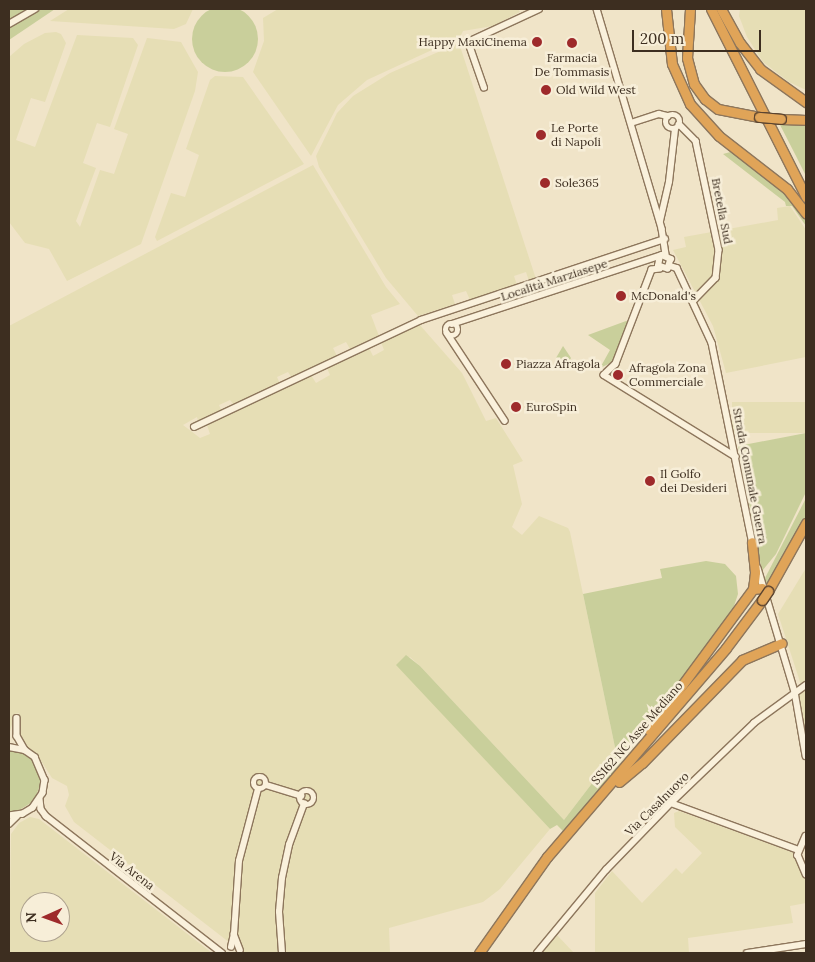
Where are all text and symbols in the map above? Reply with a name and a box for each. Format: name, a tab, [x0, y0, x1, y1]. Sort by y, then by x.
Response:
scale bar	[635, 20, 764, 52]
text: 200 m	[640, 29, 684, 48]
place label: Happy MaxiCinema	[419, 35, 527, 49]
marker: Happy MaxiCinema	[531, 36, 543, 48]
marker: Farmacia De Tommasis	[566, 37, 578, 49]
place label: Farmacia De Tommasis	[535, 51, 609, 79]
place label: Old Wild West	[556, 83, 636, 97]
marker: Old Wild West	[540, 84, 552, 96]
place label: Le Porte di Napoli	[551, 121, 601, 149]
marker: Le Porte di Napoli	[535, 129, 547, 141]
place label: Sole365	[555, 176, 599, 190]
marker: Sole365	[539, 177, 551, 189]
street label: Bretella Sud	[709, 177, 735, 245]
street label: Località Marziasepe	[499, 256, 609, 304]
place label: McDonald's	[631, 289, 696, 303]
marker: McDonald's	[615, 290, 627, 302]
place label: Piazza Afragola	[516, 357, 600, 371]
marker: Piazza Afragola	[500, 358, 512, 370]
place label: Afragola Zona Commerciale	[629, 361, 706, 389]
marker: Afragola Zona Commerciale	[611, 368, 625, 382]
place label: EuroSpin	[526, 400, 577, 414]
marker: EuroSpin	[510, 401, 522, 413]
street label: Strada Comunale Guerra	[730, 407, 770, 545]
place label: Il Golfo dei Desideri	[660, 467, 727, 495]
marker: Il Golfo dei Desideri	[644, 475, 656, 487]
street label: SS162 NC Asse Mediano	[588, 679, 686, 787]
street label: Via Casalnuovo	[622, 769, 692, 839]
street label: Via Arena	[107, 849, 157, 893]
north arrow	[20, 892, 70, 942]
text: N	[22, 912, 40, 923]

